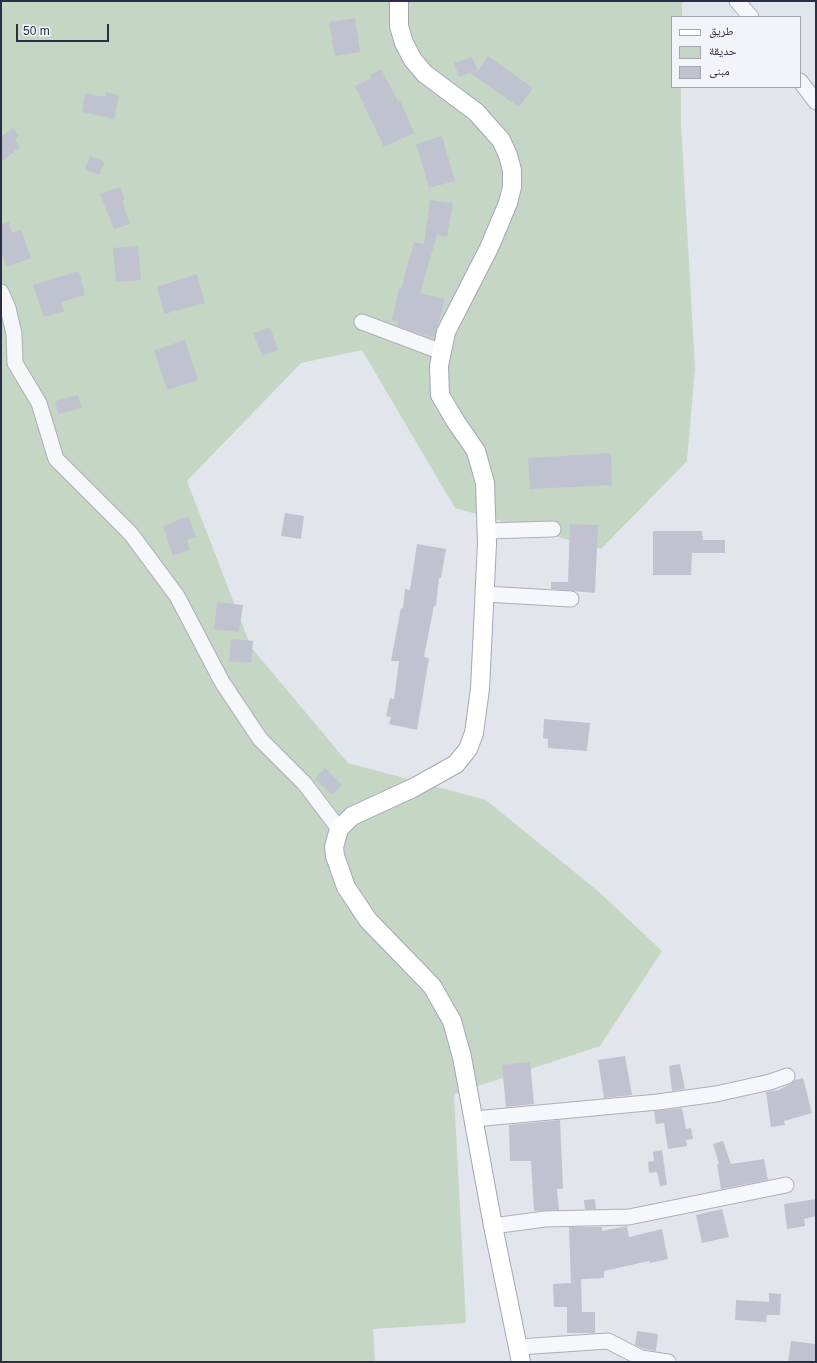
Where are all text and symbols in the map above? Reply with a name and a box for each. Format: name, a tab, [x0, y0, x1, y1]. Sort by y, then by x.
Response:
scale bar	[18, 16, 111, 42]
legend	[671, 16, 801, 88]
text: 50 m	[23, 24, 50, 38]
text: طريق	[709, 24, 734, 38]
text: حديقة	[709, 44, 737, 58]
text: مبنى	[709, 64, 730, 78]

